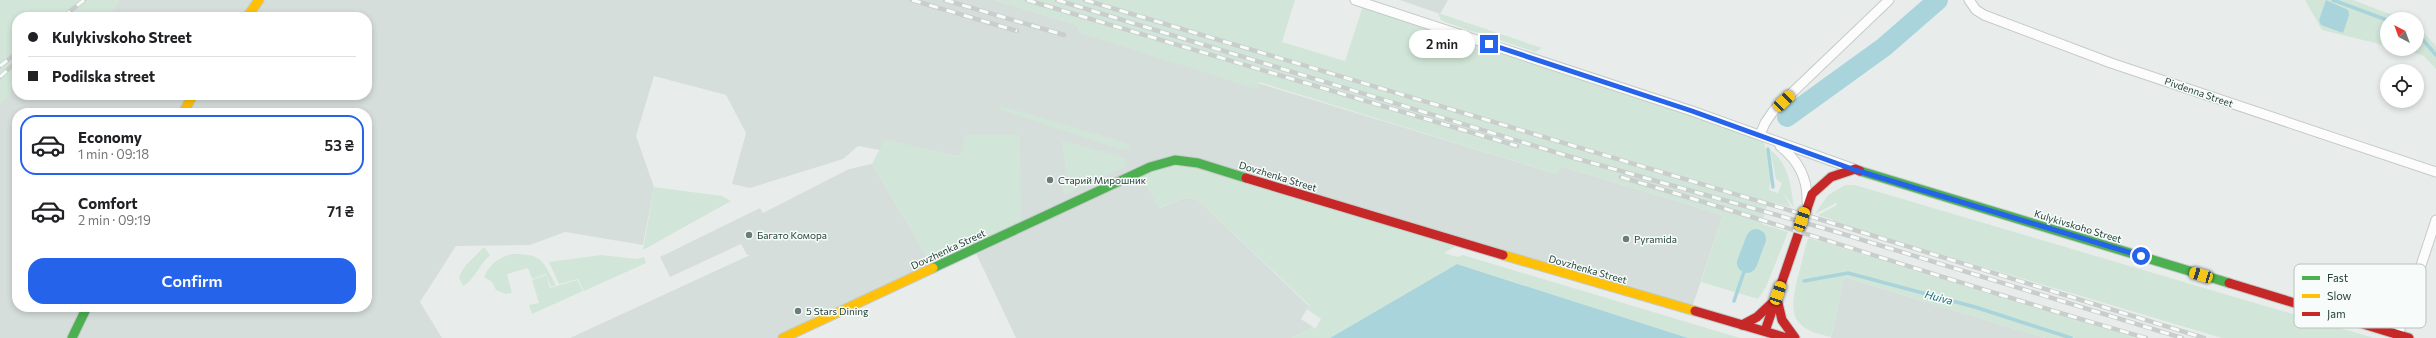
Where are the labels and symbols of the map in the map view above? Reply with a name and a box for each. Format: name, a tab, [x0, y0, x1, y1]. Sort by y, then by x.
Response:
north arrow	[2380, 12, 2424, 56]
callout: 2 min	[1409, 30, 1475, 58]
route end	[1480, 35, 1498, 53]
street label: Pivdenna Street	[2163, 75, 2235, 109]
car	[1771, 88, 1797, 114]
street label: Dovzhenka Street	[1238, 158, 1318, 194]
place label: Старий Мирошник	[1058, 174, 1147, 186]
marker: Старий Мирошник	[1045, 175, 1055, 185]
car	[1793, 206, 1811, 232]
street label: Kulykivskoho Street	[2033, 207, 2123, 245]
street label: Dovzhenka Street	[909, 226, 987, 272]
place label: Багато Комора	[757, 229, 827, 241]
marker: Багато Комора	[744, 230, 754, 240]
place label: Pyramida	[1634, 233, 1677, 245]
marker: Pyramida	[1621, 234, 1631, 244]
route start	[2132, 247, 2150, 265]
street label: Dovzhenka Street	[1547, 252, 1629, 286]
legend	[2294, 264, 2426, 328]
car	[2188, 266, 2214, 284]
text: Fast	[2327, 271, 2349, 284]
car	[1768, 280, 1788, 306]
water label: Huiva	[1924, 287, 1955, 307]
text: Slow	[2327, 289, 2352, 302]
place label: 5 Stars Dining	[806, 305, 869, 317]
marker: 5 Stars Dining	[793, 306, 803, 316]
text: Jam	[2327, 307, 2346, 321]

